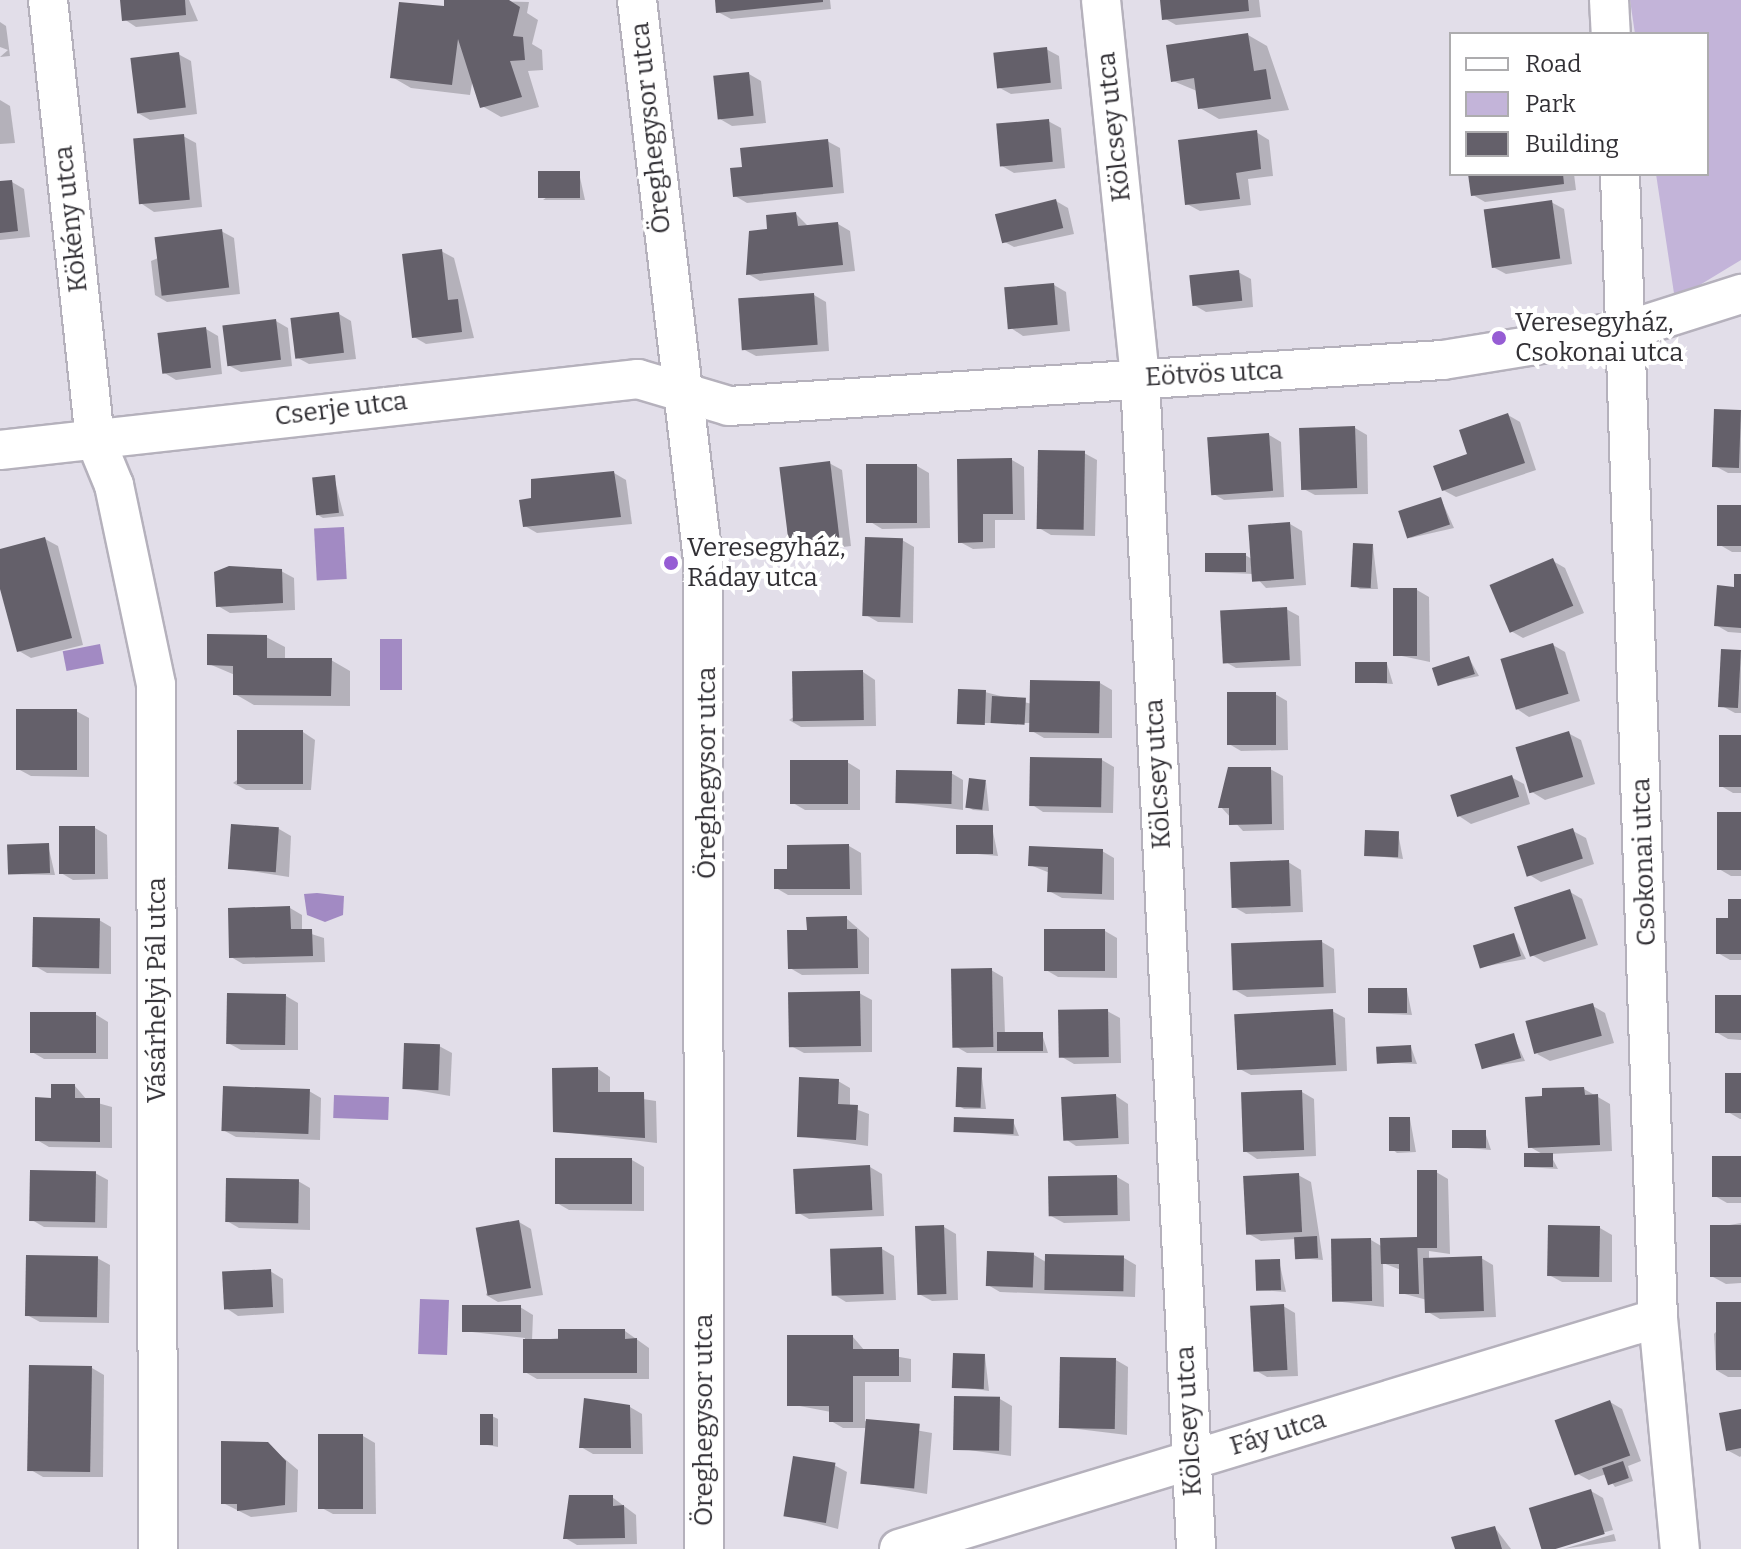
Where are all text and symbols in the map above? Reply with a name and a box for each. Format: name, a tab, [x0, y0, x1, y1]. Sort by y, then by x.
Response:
street label: Öreghegysor utca	[624, 21, 678, 235]
legend	[1449, 32, 1709, 176]
text: Road	[1525, 50, 1581, 78]
street label: Kölcsey utca	[1091, 51, 1137, 203]
text: Park	[1525, 90, 1576, 118]
text: Building	[1525, 130, 1619, 158]
street label: Kökény utca	[48, 144, 94, 294]
place label: Veresegyház, Csokonai utca	[1515, 307, 1683, 368]
marker: Veresegyház, Csokonai utca	[1490, 329, 1508, 347]
street label: Eötvös utca	[1144, 355, 1284, 393]
street label: Cserje utca	[273, 385, 409, 433]
place label: Veresegyház, Ráday utca	[687, 532, 846, 594]
marker: Veresegyház, Ráday utca	[662, 554, 680, 572]
street label: Öreghegysor utca	[691, 667, 723, 879]
street label: Kölcsey utca	[1138, 698, 1178, 850]
street label: Csokonai utca	[1625, 777, 1663, 947]
street label: Vásárhelyi Pál utca	[141, 877, 173, 1103]
street label: Öreghegysor utca	[688, 1314, 720, 1526]
street label: Kölcsey utca	[1169, 1345, 1209, 1497]
street label: Fáy utca	[1226, 1404, 1330, 1462]

